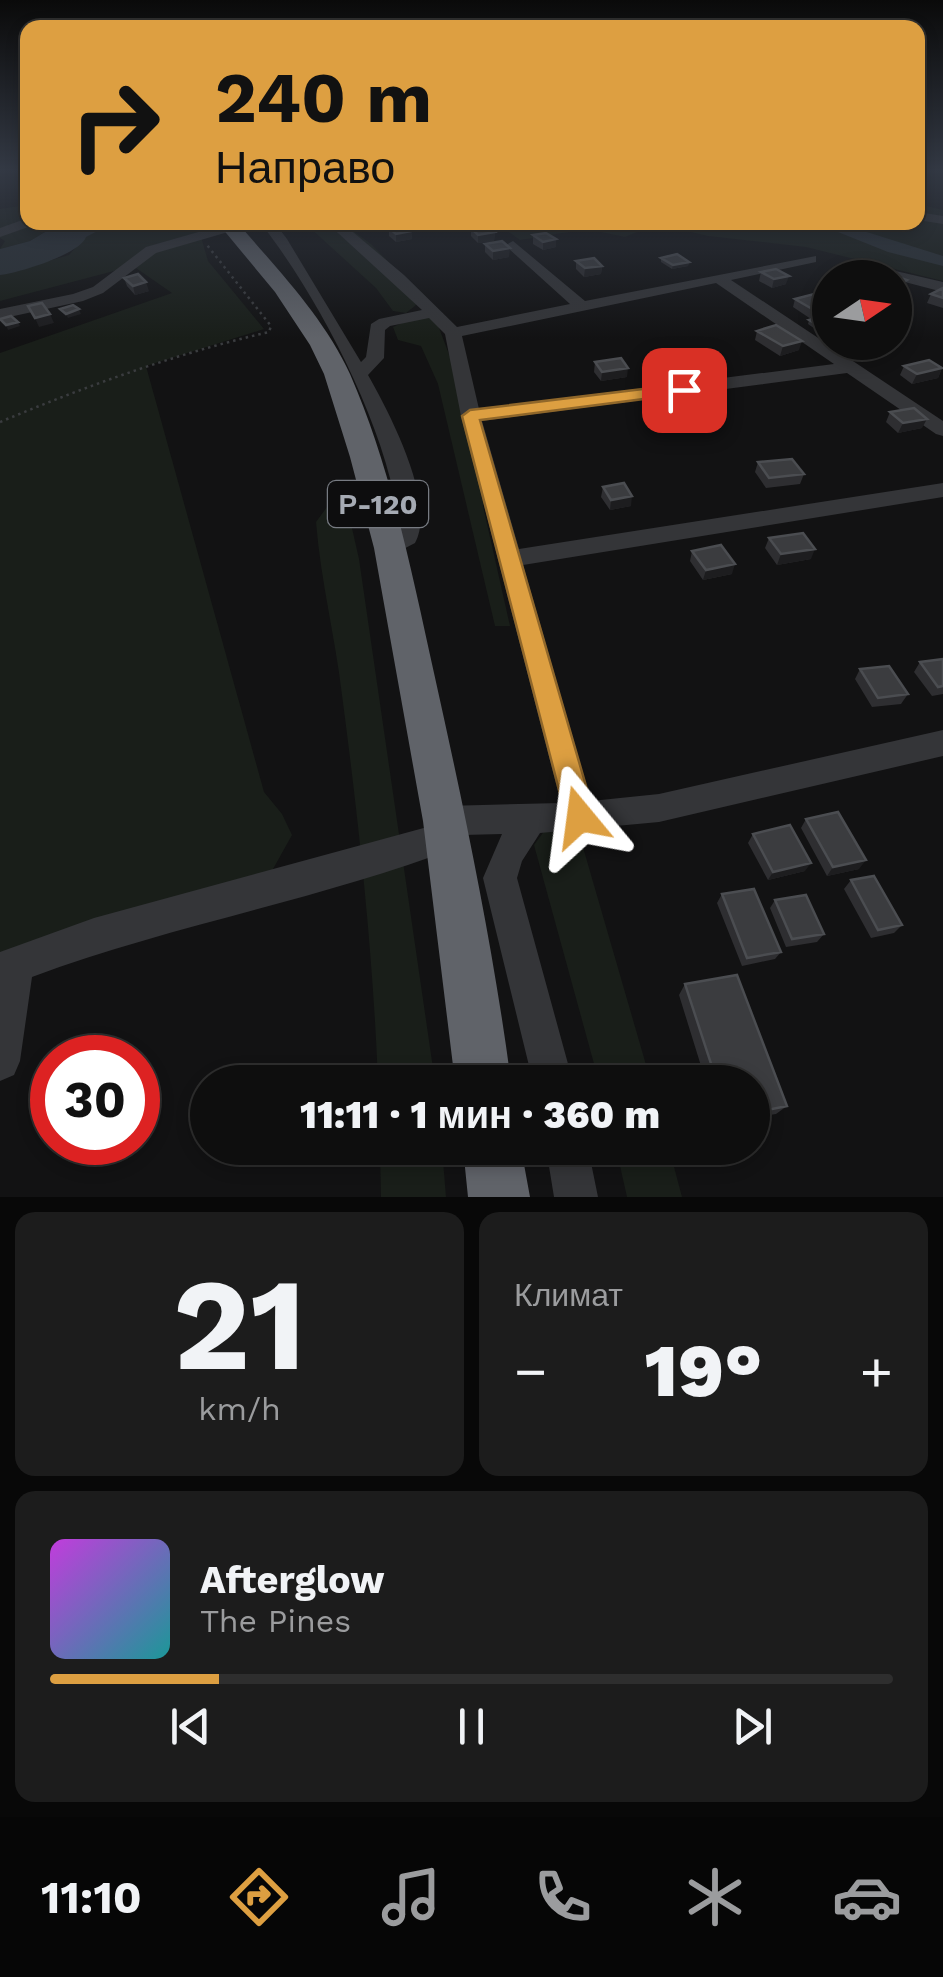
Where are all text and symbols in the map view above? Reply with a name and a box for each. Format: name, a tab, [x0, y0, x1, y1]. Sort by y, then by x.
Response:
text: 240 m	[215, 57, 432, 139]
icon: right	[50, 60, 180, 190]
text: Направо	[215, 141, 395, 194]
north arrow	[812, 260, 912, 360]
map controls	[812, 260, 912, 360]
pin	[642, 348, 727, 433]
icon: arrive	[657, 363, 712, 418]
road number: Р-120	[328, 481, 428, 527]
position arrow	[528, 765, 632, 869]
speed limit sign: 30	[30, 1035, 160, 1165]
text: 11:11 · 1 мин · 360 m	[300, 1093, 660, 1137]
text: 21	[173, 1248, 306, 1401]
text: Климат	[514, 1276, 623, 1314]
text: 19°	[645, 1326, 762, 1414]
text: −	[514, 1339, 547, 1403]
text: +	[860, 1339, 893, 1403]
text: km/h	[198, 1390, 281, 1428]
text: Afterglow	[200, 1558, 385, 1602]
text: The Pines	[200, 1602, 351, 1640]
icon: previous	[163, 1699, 218, 1754]
icon: pause	[444, 1699, 499, 1754]
icon: next	[725, 1699, 780, 1754]
icon: directions	[224, 1862, 294, 1932]
icon: music	[376, 1862, 446, 1932]
icon: phone	[528, 1862, 598, 1932]
icon: climate	[680, 1862, 750, 1932]
icon: car	[832, 1862, 902, 1932]
text: 11:10	[41, 1871, 142, 1924]

